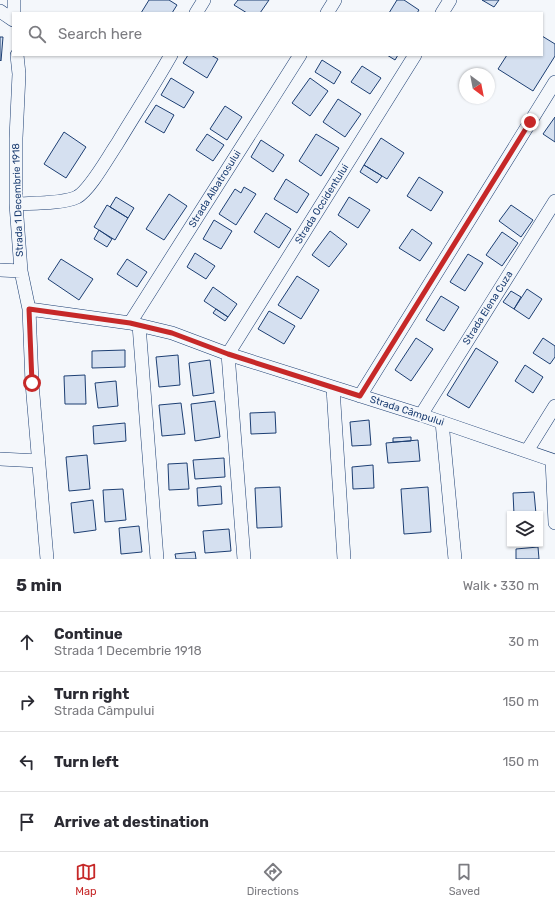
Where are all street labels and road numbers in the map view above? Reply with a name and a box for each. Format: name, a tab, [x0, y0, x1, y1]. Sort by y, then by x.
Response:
street label: Strada 1 Decembrie 1918	[10, 143, 26, 257]
street label: Strada Albatrosului	[186, 148, 244, 230]
street label: Strada Occidentului	[293, 162, 351, 246]
street label: Strada Elena Cuza	[460, 269, 516, 347]
street label: Strada Câmpului	[368, 393, 446, 429]

